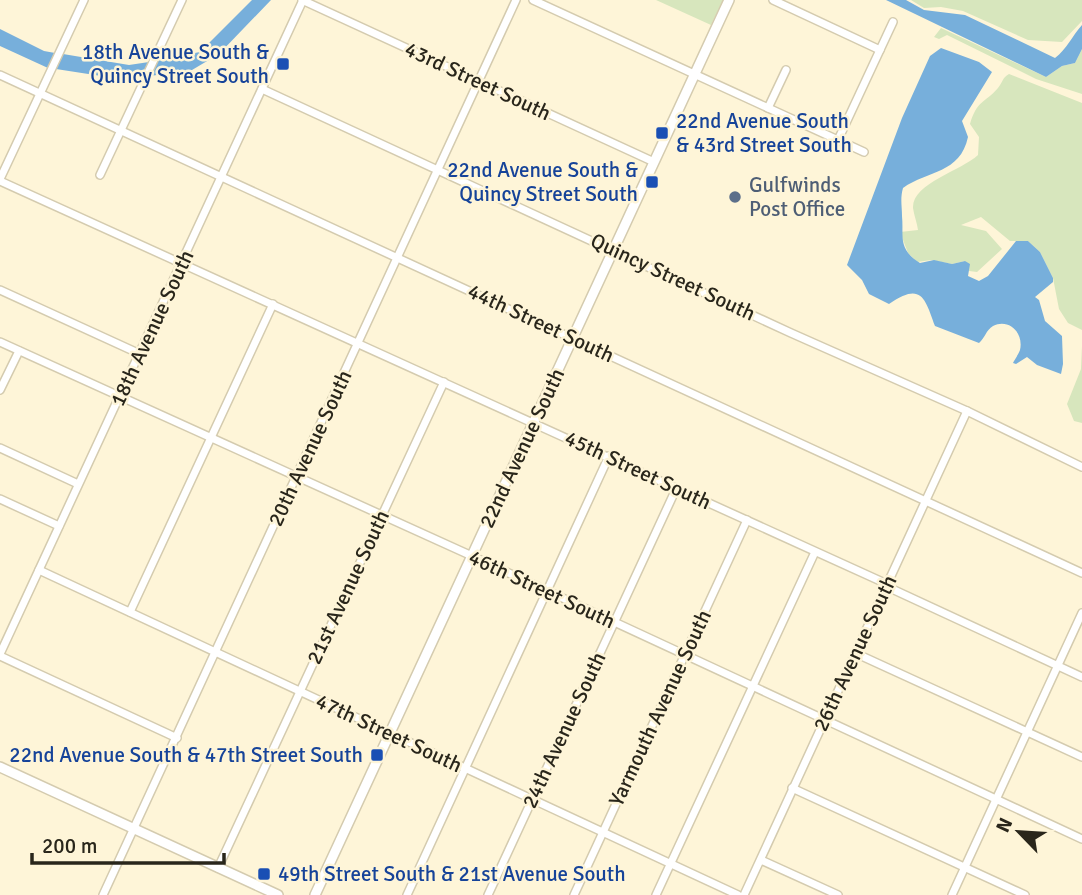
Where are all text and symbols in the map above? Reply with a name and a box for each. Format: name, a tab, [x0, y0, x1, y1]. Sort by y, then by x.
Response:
street label: 43rd Street South	[401, 36, 555, 126]
place label: 18th Avenue South & Quincy Street South	[82, 39, 269, 89]
marker: 18th Avenue South & Quincy Street South	[275, 56, 291, 72]
place label: 22nd Avenue South & 43rd Street South	[676, 108, 852, 158]
marker: 22nd Avenue South & 43rd Street South	[654, 125, 670, 141]
place label: 22nd Avenue South & Quincy Street South	[447, 157, 638, 207]
place label: Gulfwinds Post Office	[749, 172, 845, 222]
marker: 22nd Avenue South & Quincy Street South	[644, 174, 660, 190]
marker: Gulfwinds Post Office	[727, 189, 743, 205]
street label: Quincy Street South	[586, 227, 760, 327]
street label: 18th Avenue South	[104, 246, 200, 410]
street label: 44th Street South	[464, 278, 618, 368]
street label: 22nd Avenue South	[474, 364, 570, 532]
street label: 20th Avenue South	[262, 366, 358, 530]
street label: 45th Street South	[561, 425, 715, 515]
street label: 21st Avenue South	[301, 506, 395, 668]
street label: 46th Street South	[465, 544, 619, 634]
street label: 26th Avenue South	[807, 571, 903, 735]
street label: Yarmouth Avenue South	[603, 606, 717, 810]
street label: 24th Avenue South	[516, 648, 612, 812]
street label: 47th Street South	[312, 688, 466, 778]
place label: 22nd Avenue South & 47th Street South	[9, 742, 363, 768]
marker: 22nd Avenue South & 47th Street South	[369, 747, 385, 763]
north arrow	[984, 797, 1054, 867]
text: N	[991, 814, 1018, 836]
scale bar	[32, 822, 224, 866]
text: 200 m	[42, 833, 97, 859]
place label: 49th Street South & 21st Avenue South	[278, 861, 626, 887]
marker: 49th Street South & 21st Avenue South	[256, 866, 272, 882]

